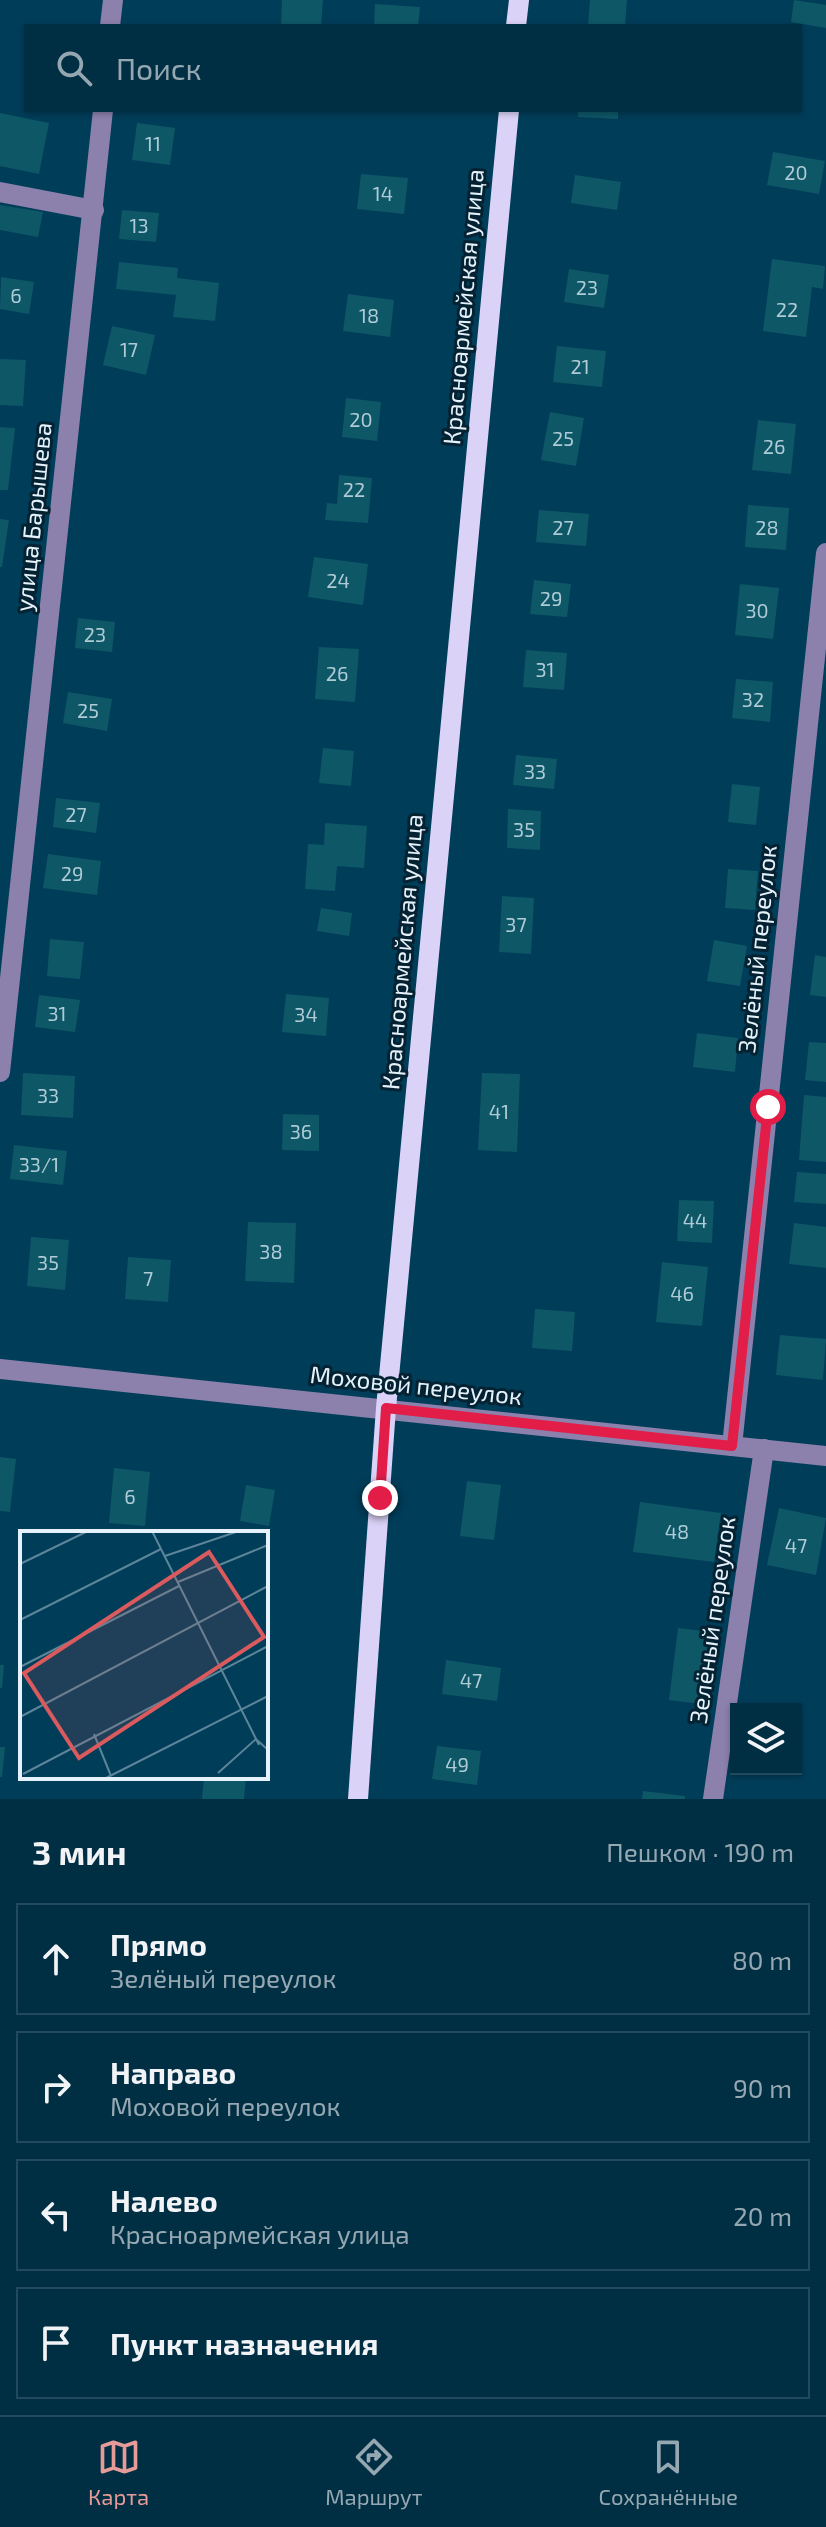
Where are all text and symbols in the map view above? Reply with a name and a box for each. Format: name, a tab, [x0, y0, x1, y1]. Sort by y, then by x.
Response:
search box	[24, 24, 802, 112]
icon: search	[52, 46, 96, 90]
text: Поиск	[116, 50, 202, 86]
house number: 11	[145, 131, 161, 155]
house number: 20	[784, 160, 808, 184]
street label: Красноармейская улица	[436, 168, 490, 446]
house number: 14	[373, 181, 393, 205]
house number: 13	[129, 213, 149, 237]
house number: 23	[576, 275, 598, 299]
house number: 6	[10, 283, 22, 307]
house number: 22	[776, 297, 798, 321]
house number: 18	[359, 303, 379, 327]
house number: 17	[120, 337, 138, 361]
house number: 21	[570, 354, 590, 378]
house number: 20	[349, 407, 373, 431]
street label: улица Барышева	[8, 421, 58, 613]
house number: 25	[552, 426, 574, 450]
house number: 26	[763, 434, 785, 458]
house number: 22	[343, 477, 365, 501]
house number: 27	[552, 515, 574, 539]
house number: 28	[755, 515, 779, 539]
house number: 24	[326, 568, 350, 592]
house number: 29	[540, 586, 562, 610]
house number: 30	[745, 598, 769, 622]
house number: 23	[84, 622, 106, 646]
house number: 31	[535, 657, 555, 681]
house number: 26	[326, 661, 348, 685]
house number: 32	[742, 687, 764, 711]
house number: 25	[77, 698, 99, 722]
house number: 33	[524, 759, 546, 783]
house number: 27	[65, 802, 87, 826]
street label: Красноармейская улица	[375, 813, 429, 1091]
house number: 35	[513, 817, 535, 841]
street label: Зелёный переулок	[731, 843, 783, 1054]
house number: 29	[61, 861, 83, 885]
house number: 37	[505, 912, 527, 936]
house number: 31	[47, 1001, 67, 1025]
house number: 34	[294, 1002, 318, 1026]
house number: 33	[37, 1083, 59, 1107]
route start	[750, 1089, 786, 1125]
house number: 41	[489, 1099, 509, 1123]
house number: 36	[290, 1119, 312, 1143]
house number: 33/1	[19, 1152, 59, 1176]
house number: 44	[683, 1208, 707, 1232]
house number: 38	[259, 1239, 283, 1263]
house number: 35	[37, 1250, 59, 1274]
house number: 7	[143, 1266, 153, 1290]
house number: 46	[670, 1281, 694, 1305]
street label: Моховой переулок	[309, 1359, 524, 1411]
route end	[362, 1480, 398, 1516]
house number: 6	[124, 1484, 136, 1508]
street label: Зелёный переулок	[683, 1514, 741, 1725]
house number: 48	[665, 1519, 689, 1543]
inset map	[20, 1531, 268, 1779]
house number: 47	[785, 1533, 807, 1557]
house number: 47	[460, 1668, 482, 1692]
map controls	[730, 1703, 802, 1775]
button: layers	[730, 1703, 802, 1775]
house number: 49	[445, 1752, 469, 1776]
text: 3 мин	[32, 1831, 127, 1872]
text: Пешком · 190 m	[606, 1836, 794, 1867]
text: Прямо	[110, 1926, 207, 1962]
icon: ahead	[34, 1937, 78, 1981]
text: 80 m	[732, 1944, 792, 1975]
text: Зелёный переулок	[110, 1962, 336, 1993]
text: Направо	[110, 2054, 236, 2090]
icon: right	[34, 2065, 78, 2109]
text: 90 m	[733, 2072, 792, 2103]
text: Моховой переулок	[110, 2090, 340, 2121]
text: Налево	[110, 2182, 218, 2218]
icon: left	[34, 2193, 78, 2237]
text: 20 m	[733, 2200, 792, 2231]
text: Красноармейская улица	[110, 2218, 410, 2249]
icon: arrive	[34, 2321, 78, 2365]
text: Пункт назначения	[110, 2325, 378, 2361]
tab: Карта	[88, 2435, 149, 2509]
tab: Маршрут	[325, 2435, 422, 2509]
tab: Сохранённые	[599, 2435, 738, 2509]

